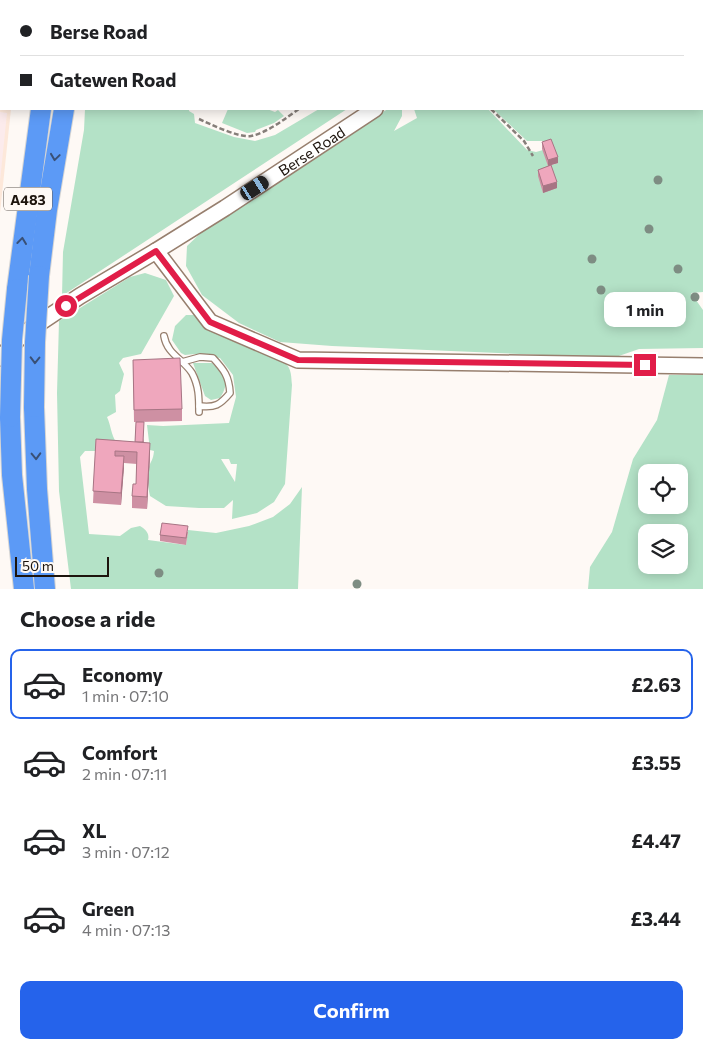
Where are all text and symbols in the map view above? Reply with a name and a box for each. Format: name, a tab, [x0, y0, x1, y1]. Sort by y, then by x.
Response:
text: Berse Road	[50, 20, 148, 43]
text: Gatewen Road	[50, 68, 176, 91]
street label: Berse Road	[275, 122, 348, 179]
one-way arrow	[50, 153, 61, 161]
car	[238, 174, 271, 202]
road number: A483	[4, 188, 52, 210]
one-way arrow	[17, 236, 27, 245]
callout: 1 min	[604, 292, 686, 328]
route start	[55, 295, 77, 317]
text: 1 min	[626, 300, 664, 319]
route end	[634, 354, 656, 376]
one-way arrow	[30, 356, 40, 364]
one-way arrow	[31, 452, 41, 460]
map controls	[638, 464, 688, 574]
button: locate	[638, 464, 688, 514]
button: layers	[638, 524, 688, 574]
scale bar	[15, 554, 109, 577]
text: 50 m	[22, 557, 54, 574]
text: Choose a ride	[20, 605, 155, 632]
icon: car	[22, 662, 67, 707]
text: Economy	[82, 663, 163, 686]
text: £2.63	[631, 673, 681, 696]
text: 1 min · 07:10	[82, 686, 169, 705]
icon: car	[22, 740, 67, 785]
text: Comfort	[82, 741, 158, 764]
text: £3.55	[631, 751, 681, 774]
text: 2 min · 07:11	[82, 764, 167, 783]
icon: car	[22, 818, 67, 863]
text: XL	[82, 819, 107, 842]
text: £4.47	[631, 829, 681, 852]
text: 3 min · 07:12	[82, 842, 170, 861]
icon: car	[22, 896, 67, 941]
text: Green	[82, 897, 134, 920]
text: £3.44	[630, 907, 681, 930]
text: 4 min · 07:13	[82, 920, 170, 939]
button: Confirm	[20, 981, 683, 1039]

